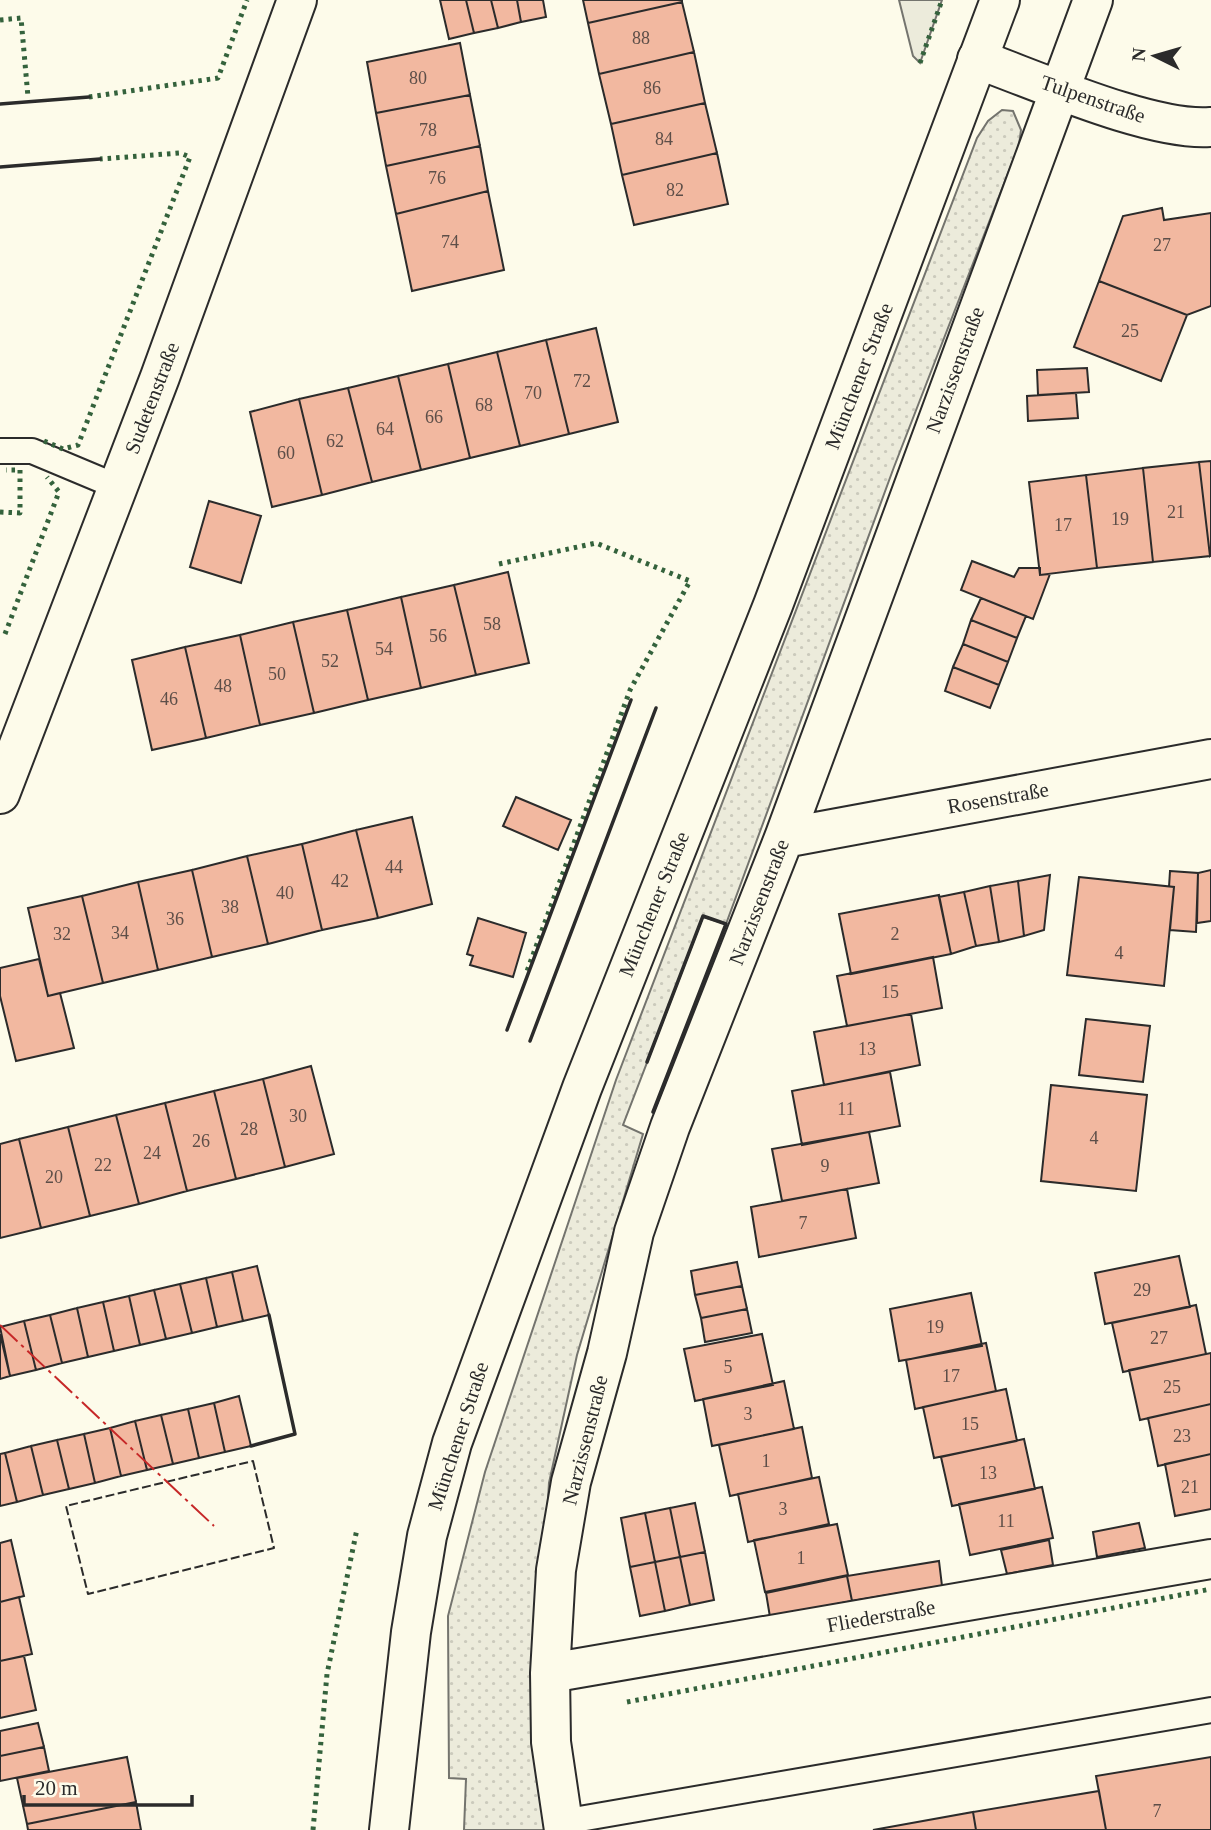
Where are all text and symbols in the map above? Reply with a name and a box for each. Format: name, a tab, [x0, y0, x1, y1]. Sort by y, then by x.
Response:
north arrow	[1120, 21, 1190, 91]
house number: 88	[632, 28, 650, 48]
text: N	[1128, 47, 1150, 62]
house number: 80	[409, 68, 427, 88]
street label: Tulpenstraße	[1038, 70, 1148, 128]
house number: 86	[643, 78, 661, 98]
house number: 78	[419, 120, 437, 140]
house number: 84	[655, 129, 673, 149]
house number: 76	[428, 168, 446, 188]
house number: 82	[666, 180, 684, 200]
house number: 74	[441, 232, 459, 252]
house number: 27	[1153, 235, 1171, 255]
street label: Münchener Straße	[820, 300, 898, 452]
street label: Narzissenstraße	[921, 303, 989, 437]
house number: 25	[1121, 321, 1139, 341]
street label: Sudetenstraße	[120, 339, 184, 457]
house number: 72	[573, 371, 591, 391]
house number: 70	[524, 383, 542, 403]
house number: 68	[475, 395, 493, 415]
house number: 66	[425, 407, 443, 427]
house number: 64	[376, 419, 394, 439]
house number: 62	[326, 431, 344, 451]
house number: 60	[277, 443, 295, 463]
house number: 21	[1167, 502, 1185, 522]
house number: 19	[1111, 509, 1129, 529]
house number: 17	[1054, 515, 1072, 535]
house number: 58	[483, 614, 501, 634]
house number: 56	[429, 626, 447, 646]
house number: 54	[375, 639, 393, 659]
house number: 52	[321, 651, 339, 671]
house number: 50	[268, 664, 286, 684]
house number: 48	[214, 676, 232, 696]
house number: 46	[160, 689, 178, 709]
street label: Rosenstraße	[945, 777, 1051, 819]
street label: Münchener Straße	[614, 828, 694, 980]
street label: Narzissenstraße	[724, 836, 794, 968]
house number: 44	[385, 857, 403, 877]
house number: 42	[331, 871, 349, 891]
house number: 40	[276, 883, 294, 903]
house number: 38	[221, 897, 239, 917]
house number: 36	[166, 909, 184, 929]
house number: 34	[111, 923, 129, 943]
house number: 32	[53, 924, 71, 944]
house number: 2	[891, 924, 900, 944]
house number: 4	[1115, 943, 1124, 963]
house number: 15	[881, 982, 899, 1002]
house number: 13	[858, 1039, 876, 1059]
house number: 11	[837, 1099, 855, 1119]
house number: 30	[289, 1106, 307, 1126]
house number: 28	[240, 1119, 258, 1139]
house number: 4	[1090, 1128, 1099, 1148]
house number: 26	[192, 1131, 210, 1151]
house number: 24	[143, 1143, 161, 1163]
house number: 22	[94, 1155, 112, 1175]
house number: 9	[821, 1156, 830, 1176]
house number: 20	[45, 1167, 63, 1187]
house number: 7	[799, 1213, 808, 1233]
house number: 29	[1133, 1280, 1151, 1300]
house number: 19	[926, 1317, 944, 1337]
house number: 27	[1150, 1328, 1168, 1348]
house number: 5	[724, 1357, 733, 1377]
street label: Münchener Straße	[423, 1359, 493, 1513]
house number: 17	[942, 1366, 960, 1386]
street label: Narzissenstraße	[557, 1373, 613, 1507]
house number: 25	[1163, 1377, 1181, 1397]
house number: 3	[744, 1404, 753, 1424]
house number: 15	[961, 1414, 979, 1434]
house number: 23	[1173, 1426, 1191, 1446]
house number: 1	[762, 1451, 771, 1471]
house number: 13	[979, 1463, 997, 1483]
house number: 21	[1181, 1477, 1199, 1497]
house number: 3	[779, 1499, 788, 1519]
house number: 11	[997, 1511, 1015, 1531]
house number: 1	[797, 1548, 806, 1568]
street label: Fliederstraße	[825, 1595, 937, 1637]
scale bar	[24, 1764, 192, 1808]
text: 20 m	[35, 1776, 78, 1800]
house number: 7	[1153, 1801, 1162, 1821]

